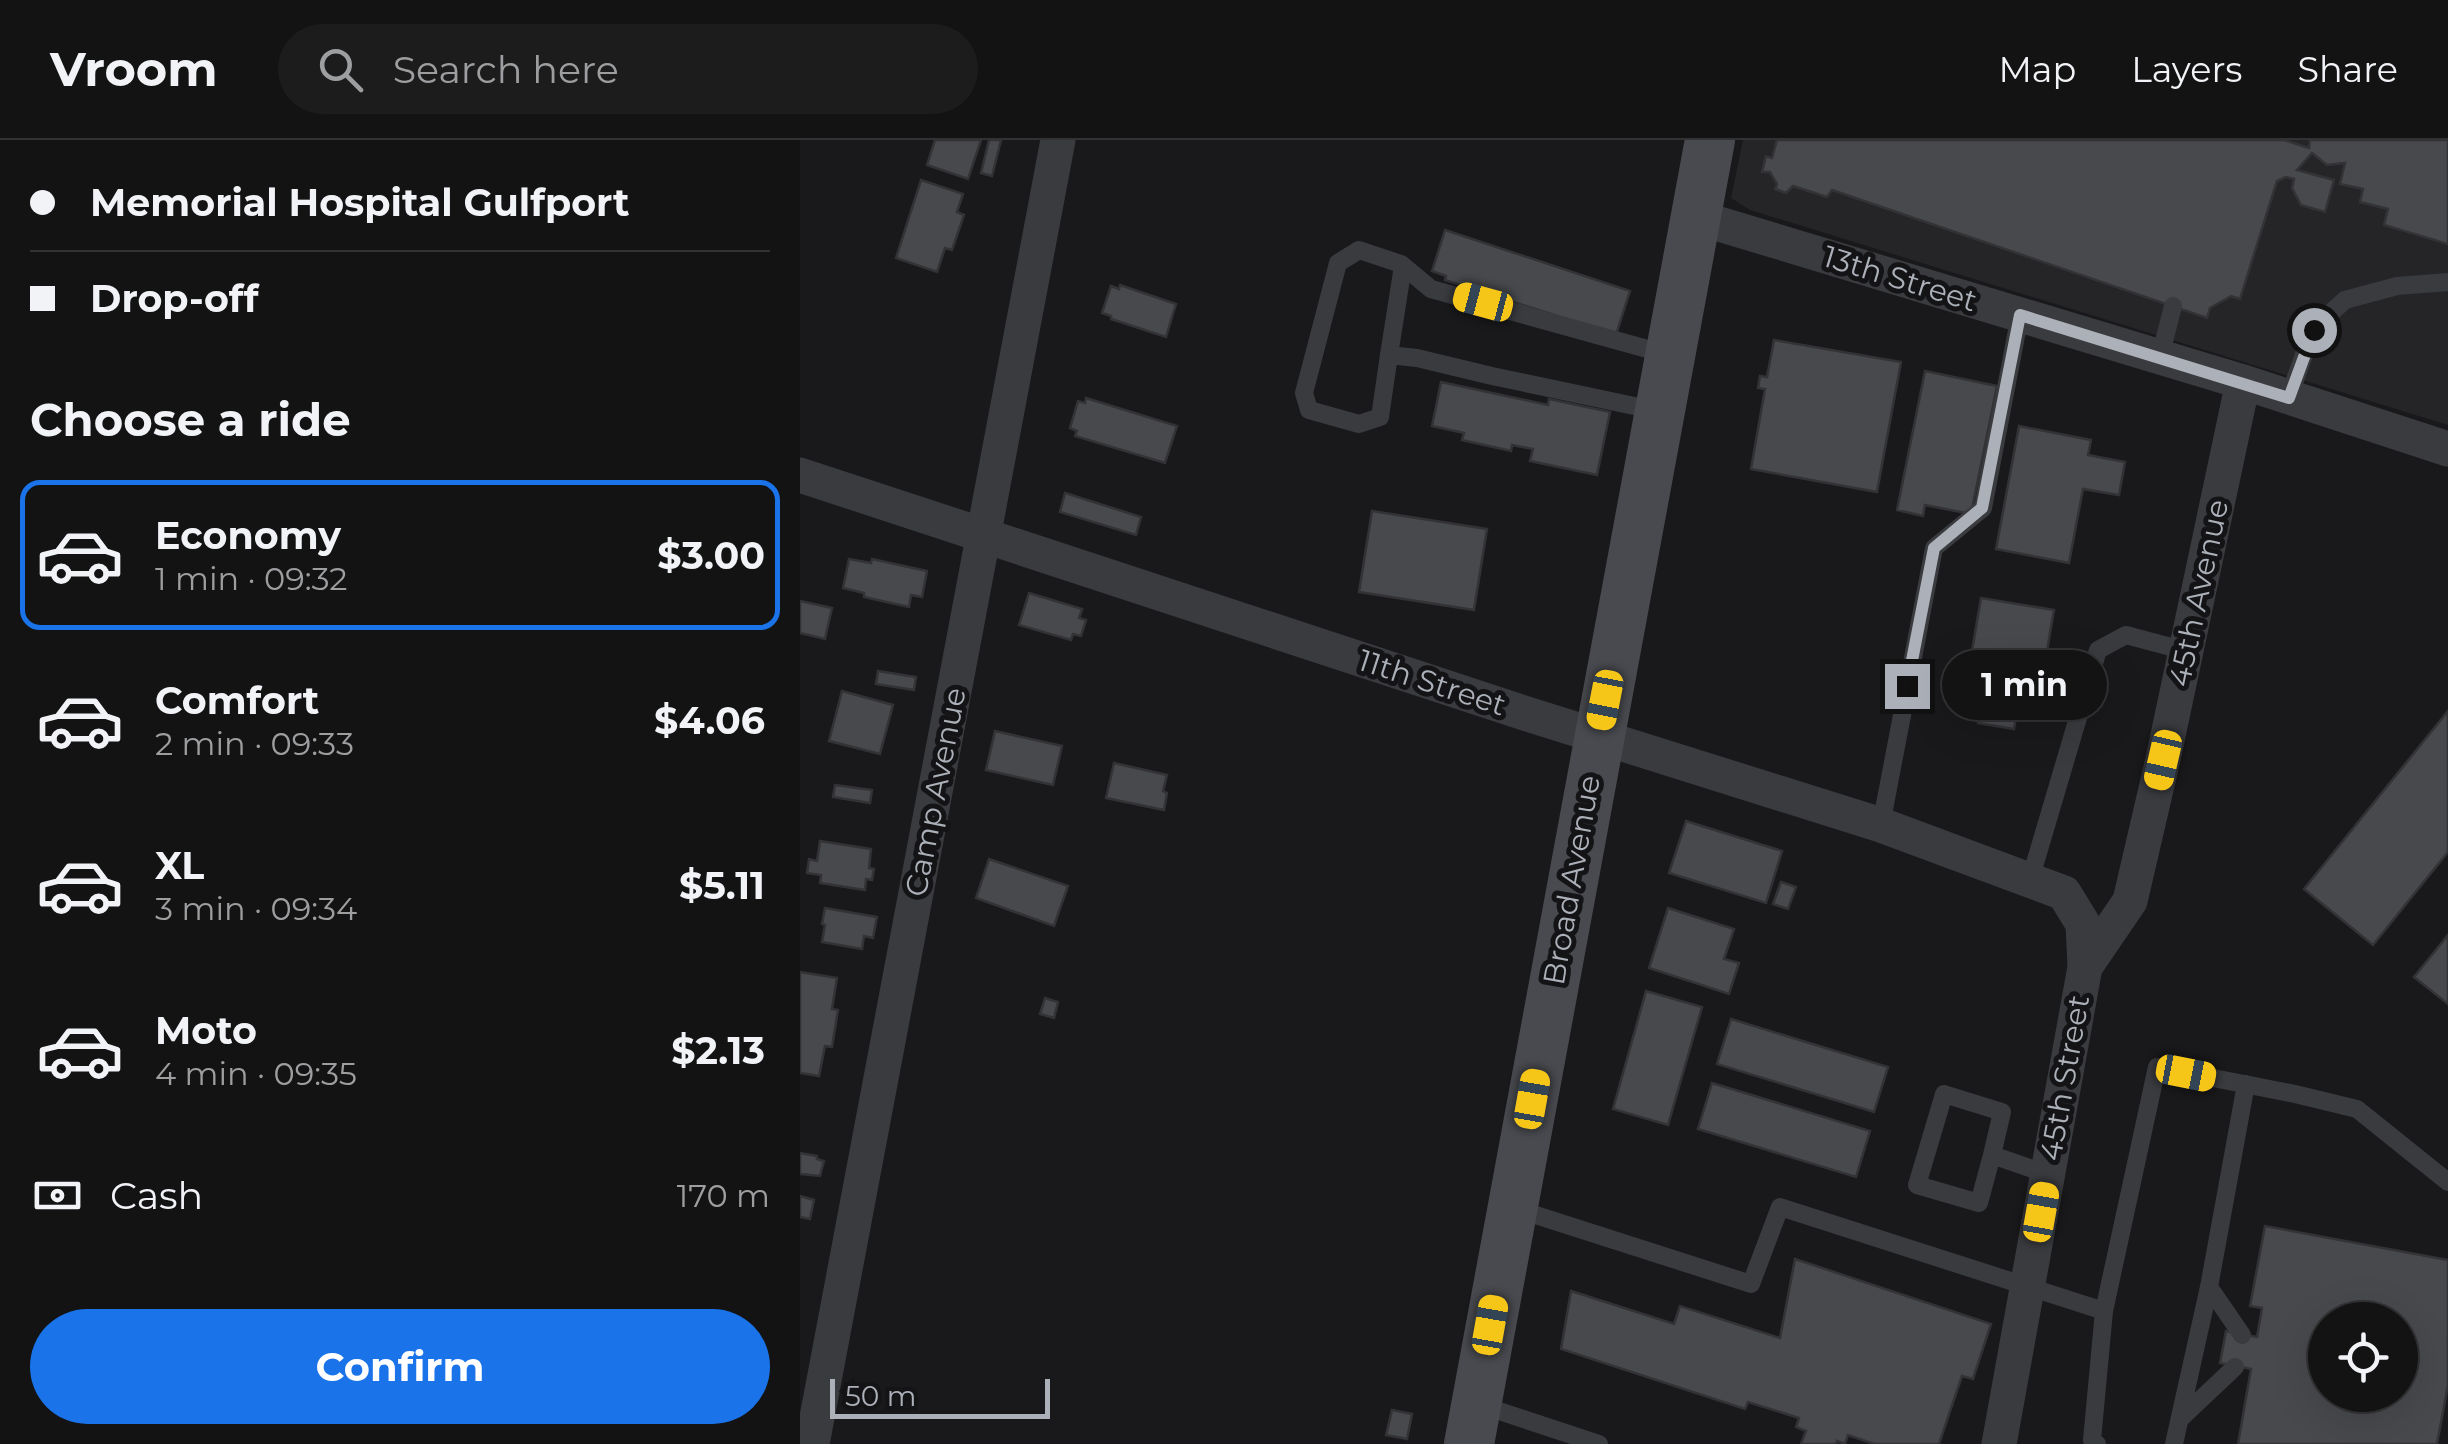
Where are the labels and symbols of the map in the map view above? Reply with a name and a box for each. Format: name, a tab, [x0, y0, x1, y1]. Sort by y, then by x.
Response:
street label: 13th Street	[1819, 238, 1981, 319]
car	[1450, 280, 1516, 324]
route start	[2292, 308, 2337, 353]
street label: 45th Avenue	[2161, 496, 2236, 690]
street label: 11th Street	[1354, 641, 1510, 724]
callout: 1 min	[1942, 651, 2107, 721]
route end	[1885, 664, 1930, 709]
car	[1585, 668, 1625, 732]
street label: Camp Avenue	[897, 684, 974, 899]
car	[2142, 727, 2184, 793]
street label: Broad Avenue	[1535, 772, 1608, 988]
street label: 45th Street	[2032, 992, 2097, 1164]
car	[2154, 1053, 2218, 1093]
car	[1512, 1067, 1552, 1131]
car	[2021, 1180, 2061, 1244]
car	[1470, 1293, 1510, 1357]
scale bar	[830, 1374, 1050, 1418]

